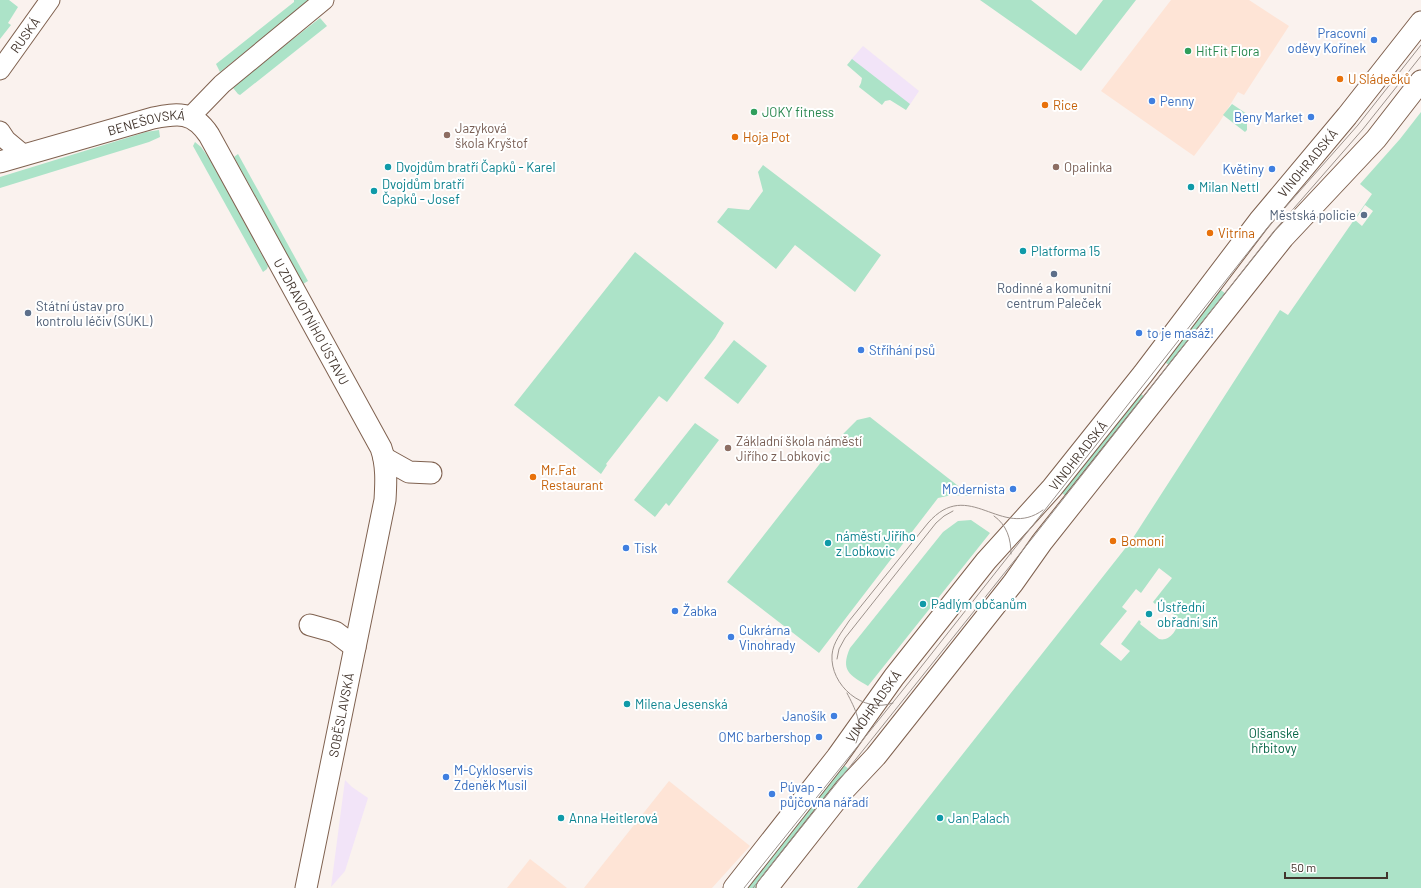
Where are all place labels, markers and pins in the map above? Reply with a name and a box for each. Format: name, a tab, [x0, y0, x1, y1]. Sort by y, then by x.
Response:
place label: Pracovní oděvy Kořínek	[1288, 25, 1366, 56]
marker: Pracovní oděvy Kořínek	[1369, 35, 1379, 45]
place label: HitFit Flora	[1196, 43, 1259, 59]
marker: HitFit Flora	[1183, 46, 1193, 56]
place label: U Sládečků	[1348, 71, 1410, 87]
marker: U Sládečků	[1335, 74, 1345, 84]
place label: Penny	[1160, 93, 1194, 109]
marker: Penny	[1147, 96, 1157, 106]
place label: Rice	[1053, 97, 1078, 113]
marker: Rice	[1040, 100, 1050, 110]
place label: JOKY fitness	[762, 104, 834, 120]
marker: JOKY fitness	[749, 107, 759, 117]
place label: Beny Market	[1234, 109, 1303, 125]
marker: Beny Market	[1306, 112, 1316, 122]
place label: Jazyková škola Kryštof	[455, 120, 528, 151]
place label: Hoja Pot	[743, 129, 790, 145]
marker: Jazyková škola Kryštof	[442, 130, 452, 140]
marker: Hoja Pot	[730, 132, 740, 142]
place label: Dvojdům bratří Čapků - Karel	[396, 159, 555, 175]
place label: Opalinka	[1064, 159, 1112, 175]
place label: Květiny	[1223, 161, 1264, 177]
marker: Dvojdům bratří Čapků - Karel	[383, 162, 393, 172]
marker: Opalinka	[1051, 162, 1061, 172]
marker: Květiny	[1267, 164, 1277, 174]
place label: Dvojdům bratří Čapků - Josef	[382, 176, 464, 207]
place label: Milan Nettl	[1199, 179, 1259, 195]
marker: Milan Nettl	[1186, 182, 1196, 192]
marker: Dvojdům bratří Čapků - Josef	[369, 186, 379, 196]
place label: Městská policie	[1270, 207, 1356, 223]
marker: Městská policie	[1359, 210, 1369, 220]
place label: Vitrína	[1218, 225, 1255, 241]
marker: Vitrína	[1205, 228, 1215, 238]
place label: Platforma 15	[1031, 243, 1100, 259]
marker: Platforma 15	[1018, 246, 1028, 256]
marker: Rodinné a komunitní centrum Paleček	[1049, 269, 1059, 279]
place label: Rodinné a komunitní centrum Paleček	[997, 280, 1111, 311]
place label: Státní ústav pro kontrolu léčiv (SÚKL)	[36, 298, 153, 329]
marker: Státní ústav pro kontrolu léčiv (SÚKL)	[23, 308, 33, 318]
place label: to je masáž!	[1147, 325, 1214, 341]
marker: to je masáž!	[1134, 328, 1144, 338]
place label: Stříhání psů	[869, 342, 935, 358]
marker: Stříhání psů	[856, 345, 866, 355]
place label: Základní škola náměstí Jiřího z Lobkovic	[736, 433, 862, 464]
marker: Základní škola náměstí Jiřího z Lobkovic	[723, 443, 733, 453]
place label: Mr.Fat Restaurant	[541, 462, 603, 493]
marker: Mr.Fat Restaurant	[528, 472, 538, 482]
place label: Modernista	[942, 481, 1005, 497]
marker: Modernista	[1008, 484, 1018, 494]
place label: náměstí Jiřího z Lobkovic	[836, 528, 916, 559]
place label: Bomoni	[1121, 533, 1164, 549]
marker: Bomoni	[1108, 536, 1118, 546]
marker: náměstí Jiřího z Lobkovic	[823, 538, 833, 548]
place label: Tisk	[634, 540, 658, 556]
marker: Tisk	[621, 543, 631, 553]
place label: Padlým občanům	[931, 596, 1027, 612]
marker: Padlým občanům	[918, 599, 928, 609]
place label: Ústřední obřadní síň	[1157, 599, 1218, 630]
place label: Žabka	[683, 603, 717, 619]
marker: Žabka	[670, 606, 680, 616]
marker: Ústřední obřadní síň	[1144, 609, 1154, 619]
place label: Cukrárna Vinohrady	[739, 622, 795, 653]
marker: Cukrárna Vinohrady	[726, 632, 736, 642]
place label: Milena Jesenská	[635, 696, 728, 712]
marker: Milena Jesenská	[622, 699, 632, 709]
place label: Janošík	[782, 708, 826, 724]
marker: Janošík	[829, 711, 839, 721]
place label: OMC barbershop	[719, 729, 811, 745]
marker: OMC barbershop	[814, 732, 824, 742]
place label: M-Cykloservis Zdeněk Musil	[454, 762, 533, 793]
marker: M-Cykloservis Zdeněk Musil	[441, 772, 451, 782]
place label: Púvap - půjčovna nářadí	[780, 779, 868, 810]
marker: Púvap - půjčovna nářadí	[767, 789, 777, 799]
place label: Anna Heitlerová	[569, 810, 658, 826]
place label: Jan Palach	[948, 810, 1009, 826]
marker: Anna Heitlerová	[556, 813, 566, 823]
marker: Jan Palach	[935, 813, 945, 823]

